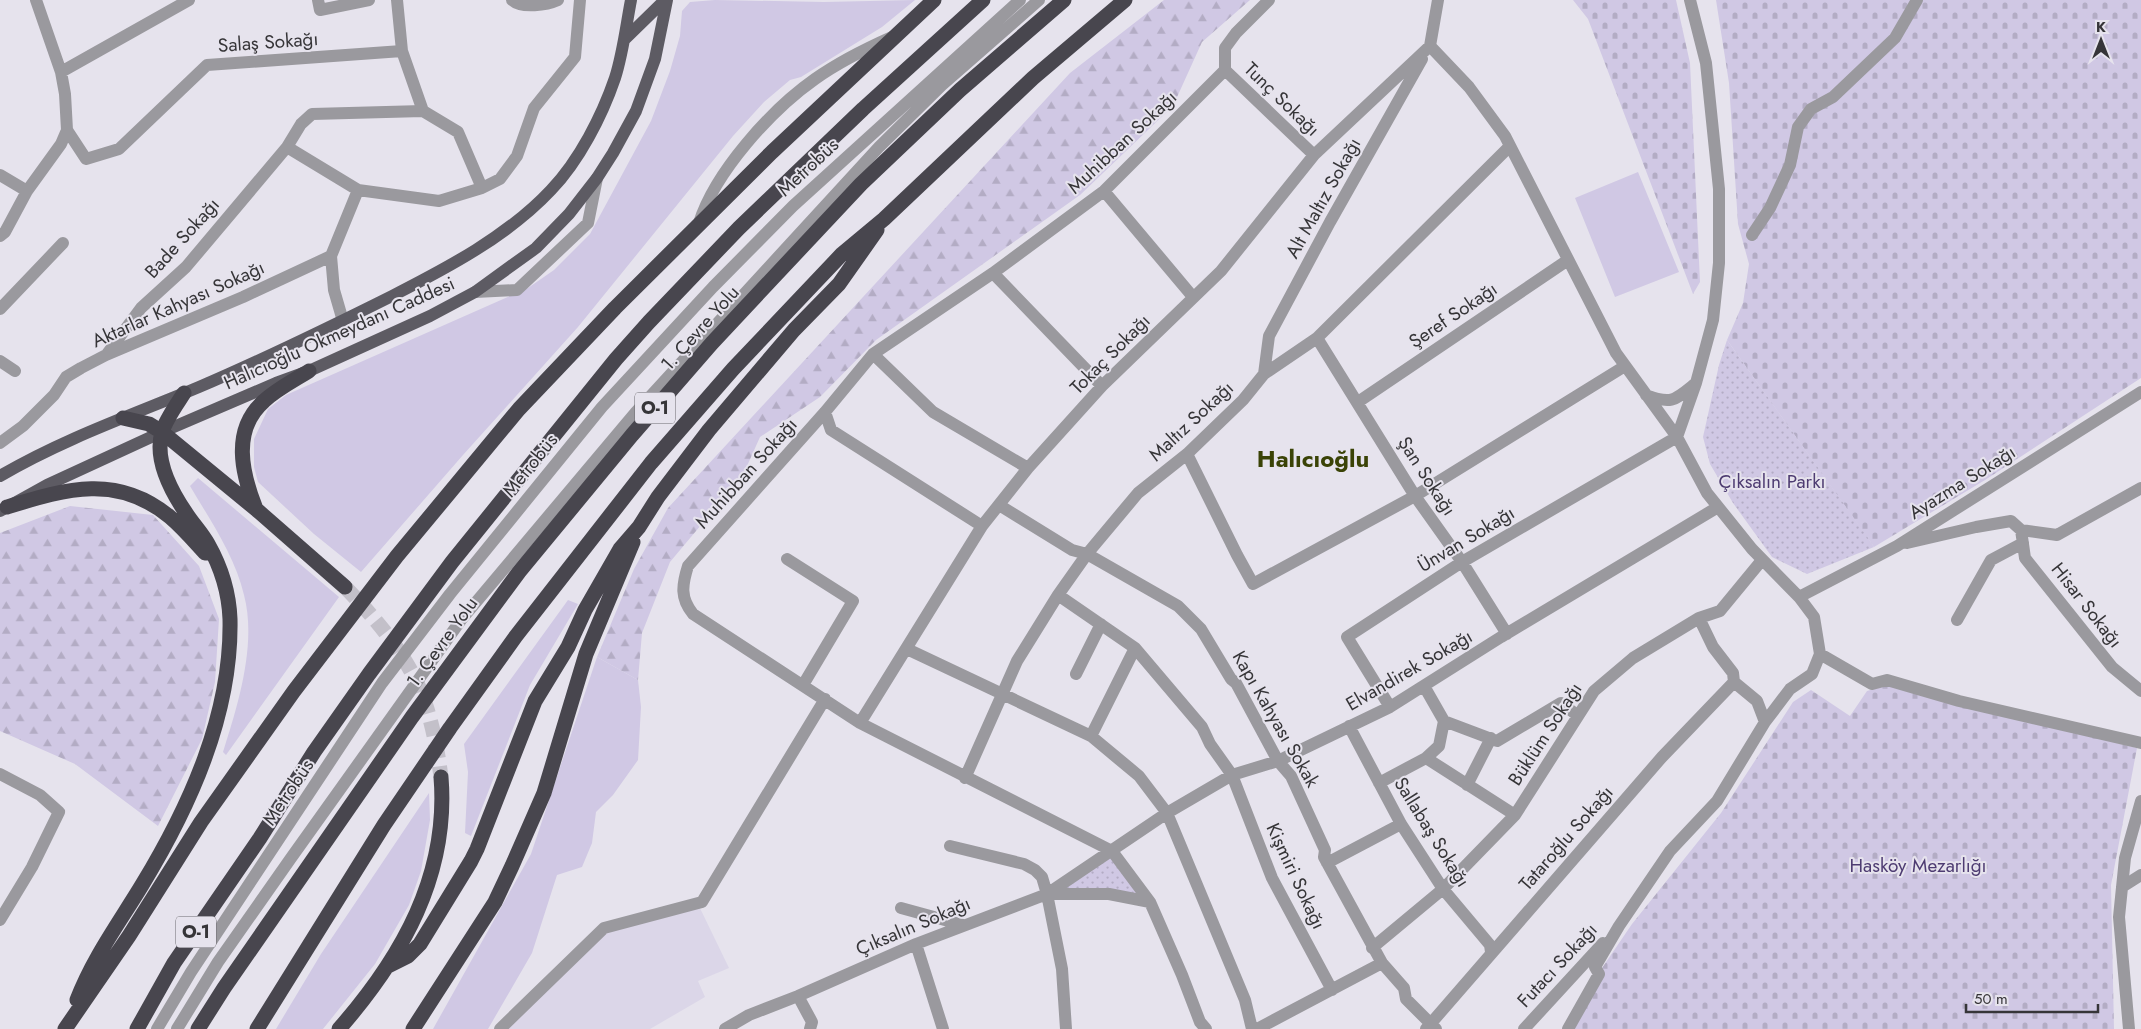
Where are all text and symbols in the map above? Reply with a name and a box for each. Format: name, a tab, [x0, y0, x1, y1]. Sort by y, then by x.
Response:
north arrow	[2076, 15, 2126, 65]
text: K	[2096, 17, 2106, 37]
street label: Salaş Sokağı	[217, 25, 319, 59]
street label: Tunç Sokağı	[1238, 56, 1326, 142]
street label: Muhibban Sokağı	[1061, 84, 1183, 200]
street label: Metrobüs	[771, 131, 845, 202]
street label: Alt Maltız Sokağı	[1279, 133, 1367, 263]
street label: Bade Sokağı	[138, 192, 226, 284]
street label: Aktarlar Kahyası Sokağı	[87, 254, 269, 354]
street label: Halıcıoğlu Okmeydanı Caddesi	[219, 270, 459, 396]
street label: Şeref Sokağı	[1403, 275, 1503, 355]
street label: 1. Çevre Yolu	[654, 280, 746, 376]
street label: Tokaç Sokağı	[1064, 308, 1156, 400]
street label: Maltız Sokağı	[1143, 375, 1239, 467]
road number: O-1	[635, 392, 675, 423]
street label: Muhibban Sokağı	[689, 412, 803, 534]
street label: Metrobüs	[496, 427, 564, 503]
street label: Şan Sokağı	[1391, 431, 1463, 521]
street label: Ayazma Sokağı	[1903, 438, 2021, 526]
district label: Halıcıoğlu	[1257, 441, 1369, 476]
park label: Çıksalın Parkı	[1719, 468, 1825, 495]
street label: Ünvan Sokağı	[1412, 499, 1520, 579]
street label: Hisar Sokağı	[2045, 557, 2129, 653]
street label: 1. Çevre Yolu	[400, 591, 484, 693]
street label: Elvandirek Sokağı	[1341, 623, 1477, 717]
street label: Kapı Kahyası Sokak	[1226, 646, 1326, 793]
street label: Büklüm Sokağı	[1502, 677, 1588, 791]
street label: Metrobüs	[256, 753, 320, 831]
street label: Sallabaş Sokağı	[1387, 772, 1477, 892]
street label: Tataroğlu Sokağı	[1513, 780, 1619, 896]
street label: Kişmiri Sokağı	[1260, 818, 1332, 934]
park label: Hasköy Mezarlığı	[1850, 852, 1986, 879]
street label: Çıksalın Sokağı	[852, 890, 974, 962]
road number: O-1	[176, 916, 216, 948]
street label: Futacı Sokağı	[1511, 917, 1603, 1013]
scale bar	[1966, 982, 2098, 1014]
text: 50 m	[1974, 988, 2008, 1010]

